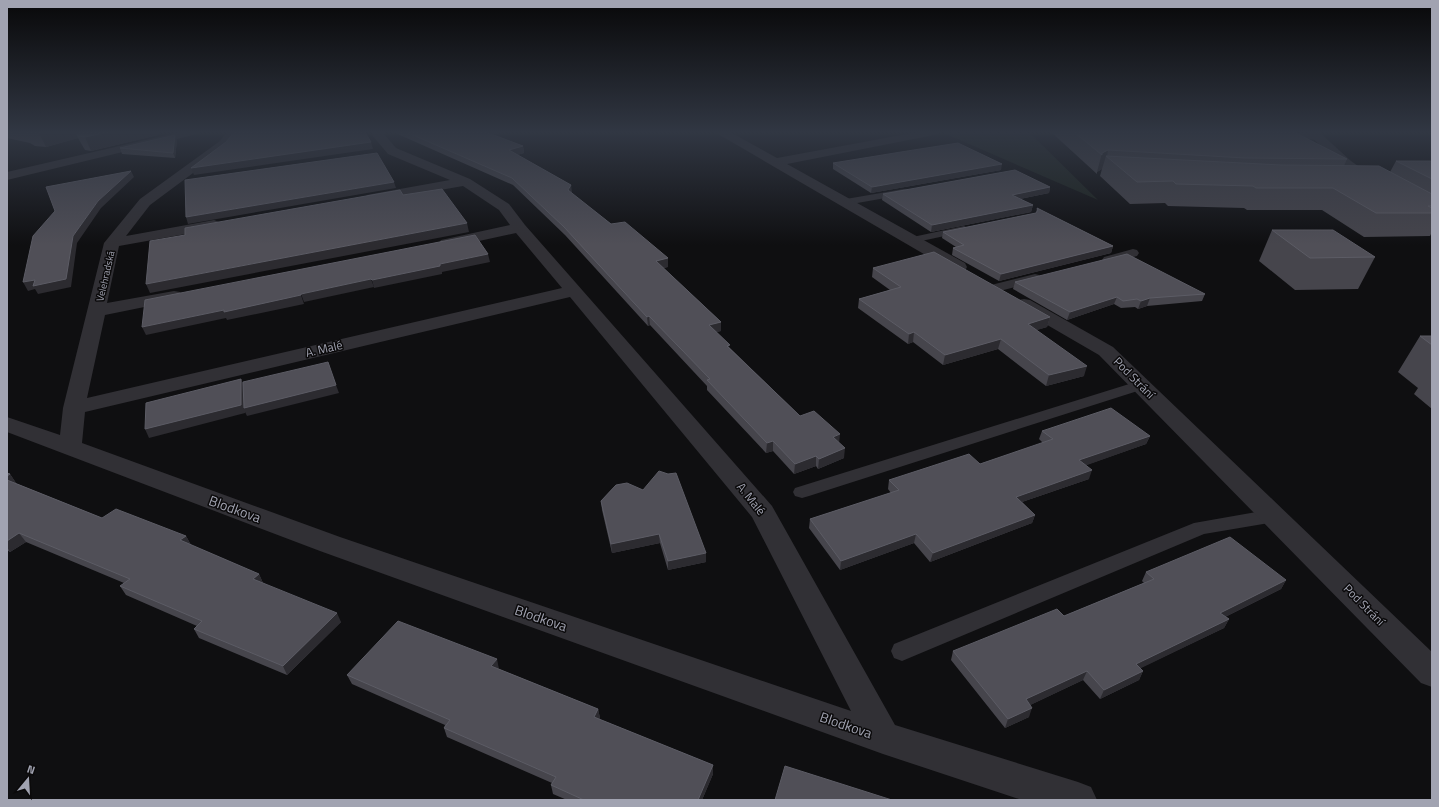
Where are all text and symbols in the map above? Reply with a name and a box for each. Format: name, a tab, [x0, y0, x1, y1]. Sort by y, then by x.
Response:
street label: Velehradská	[92, 249, 119, 303]
street label: A. Malé	[304, 335, 344, 362]
street label: Pod Strání	[1109, 352, 1161, 404]
street label: A. Malé	[732, 478, 771, 519]
street label: Blodkova	[206, 489, 264, 528]
street label: Pod Strání	[1339, 579, 1391, 631]
street label: Blodkova	[512, 599, 570, 636]
street label: Blodkova	[817, 706, 875, 743]
north arrow	[8, 759, 48, 799]
text: N	[25, 761, 37, 778]

